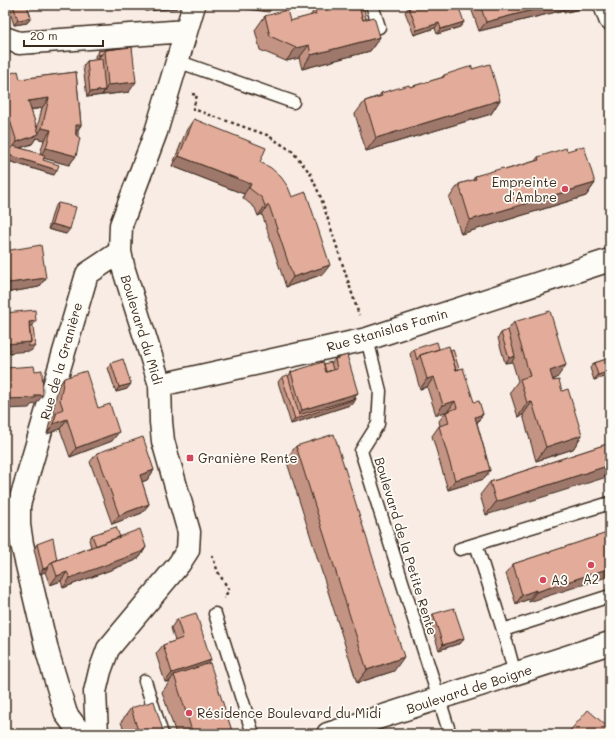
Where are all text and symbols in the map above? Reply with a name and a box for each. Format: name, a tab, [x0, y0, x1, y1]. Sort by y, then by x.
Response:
scale bar	[24, 22, 103, 48]
text: 20 m	[30, 27, 58, 43]
place label: Empreinte d'Ambre	[492, 173, 557, 205]
marker: Empreinte d'Ambre	[560, 184, 570, 194]
street label: Boulevard du Midi	[118, 273, 167, 387]
street label: Rue de la Granière	[36, 300, 85, 422]
street label: Rue Stanislas Famin	[324, 304, 449, 355]
place label: Granière Rente	[198, 449, 298, 466]
marker: Granière Rente	[185, 453, 195, 463]
street label: Boulevard de la Petite Rente	[371, 455, 442, 637]
marker: A2	[586, 560, 596, 570]
place label: A2	[583, 570, 599, 587]
place label: A3	[551, 571, 568, 588]
marker: A3	[538, 575, 548, 585]
street label: Boulevard de Boigne	[404, 660, 534, 717]
place label: Résidence Boulevard du Midi	[197, 704, 381, 721]
marker: Résidence Boulevard du Midi	[184, 708, 194, 718]

